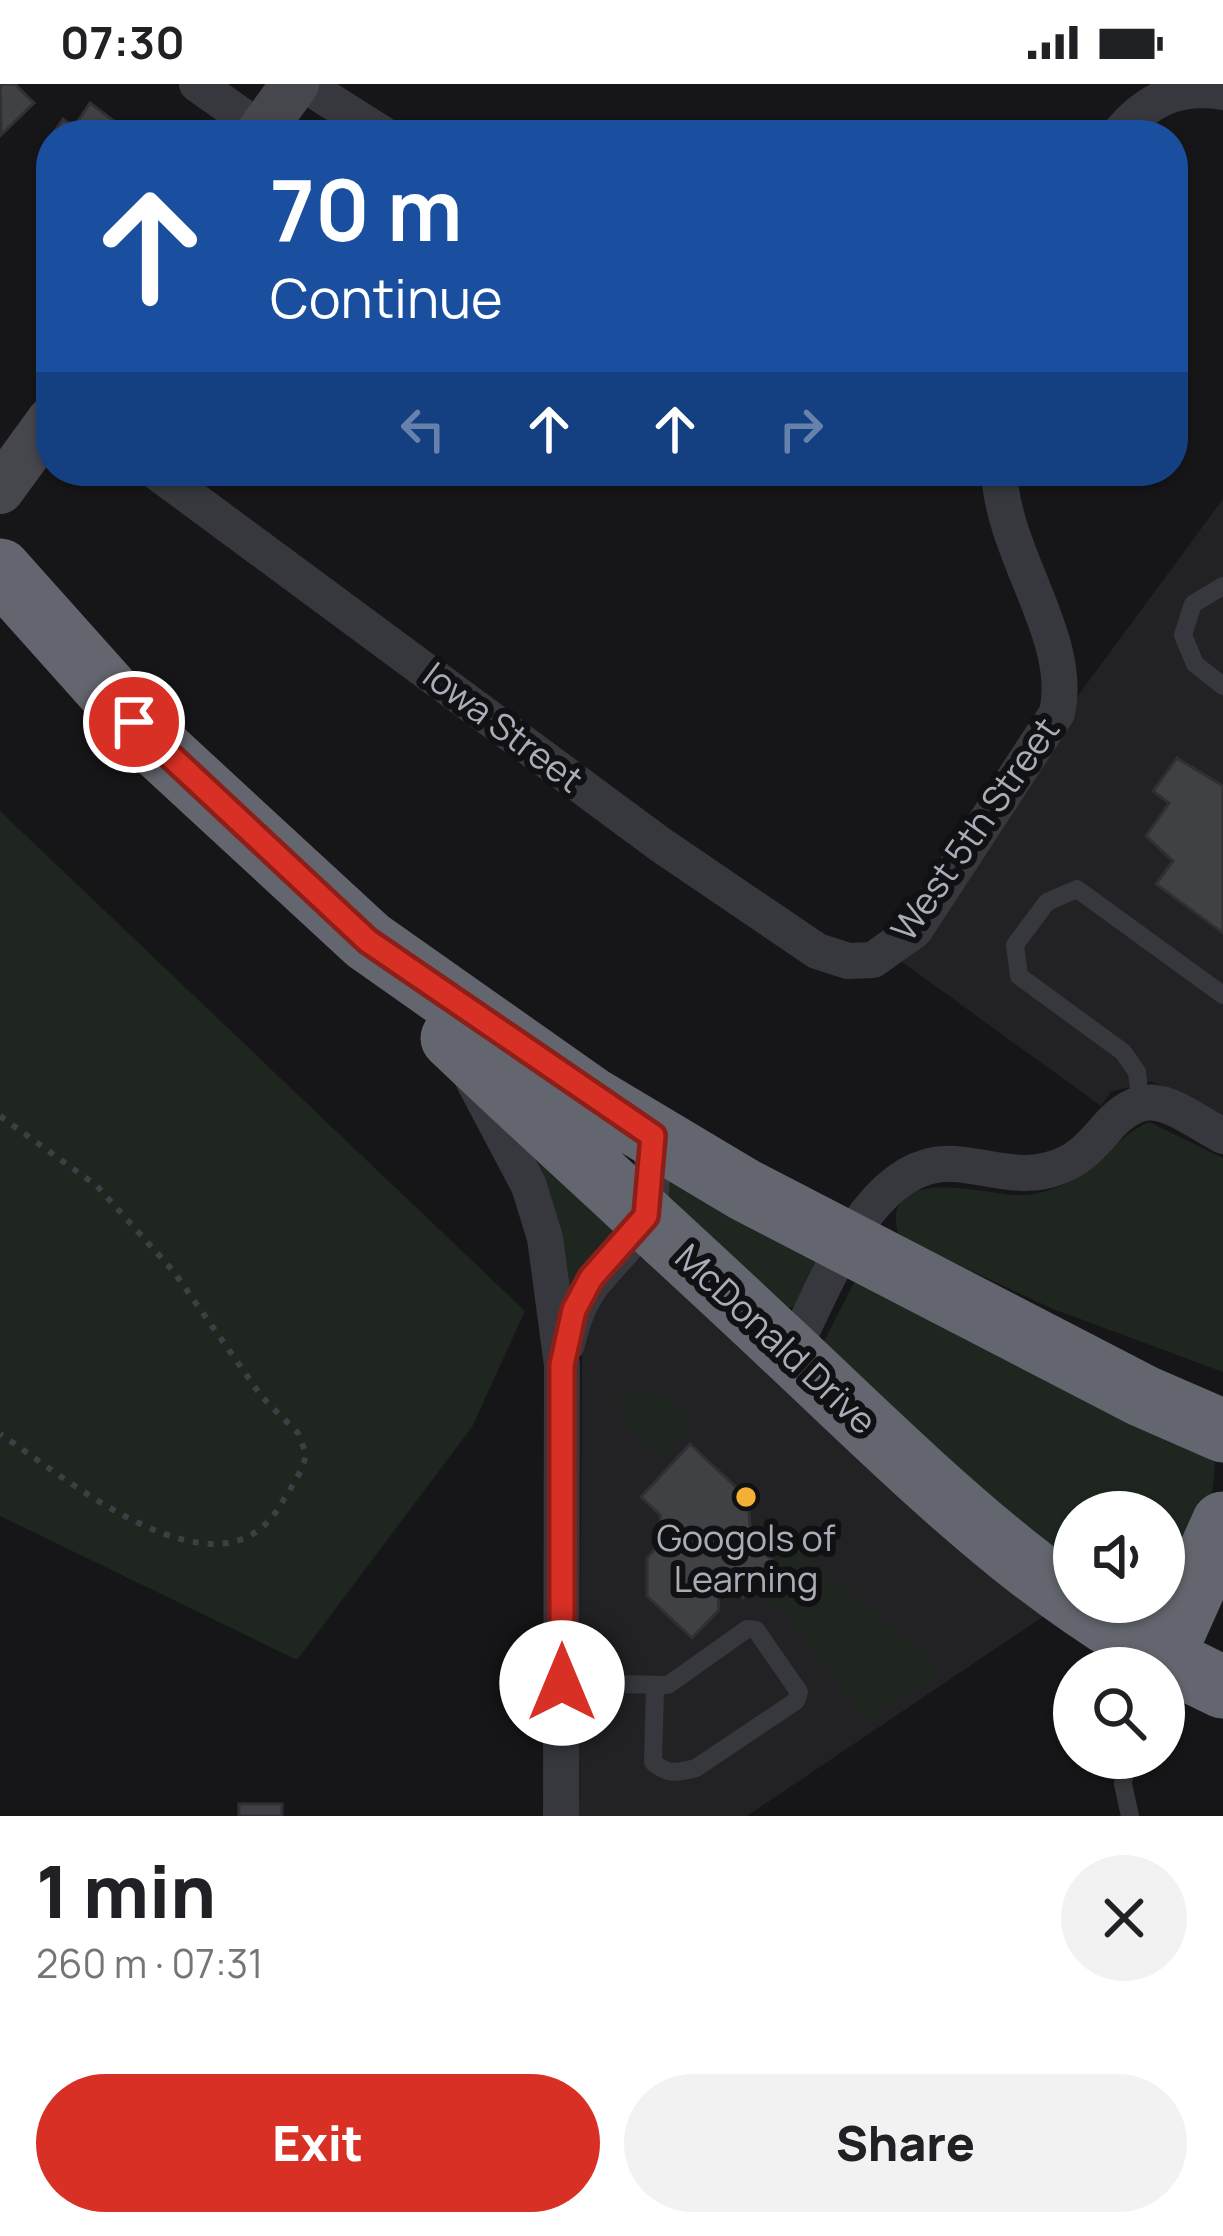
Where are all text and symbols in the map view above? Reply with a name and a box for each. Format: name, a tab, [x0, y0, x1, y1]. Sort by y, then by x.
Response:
text: 07:30	[60, 11, 185, 73]
text: 70 m	[270, 151, 462, 266]
icon: ahead	[72, 168, 228, 324]
text: Continue	[270, 260, 503, 334]
icon: left	[390, 396, 456, 462]
icon: ahead	[516, 396, 582, 462]
icon: ahead	[642, 396, 708, 462]
icon: right	[768, 396, 834, 462]
street label: Iowa Street	[413, 650, 593, 803]
pin	[83, 671, 185, 773]
icon: arrive	[101, 689, 167, 755]
street label: West 5th Street	[879, 707, 1070, 950]
street label: McDonald Drive	[665, 1233, 887, 1445]
marker: Googols of Learning	[733, 1484, 759, 1510]
map controls	[1053, 1491, 1185, 1779]
button: sound	[1053, 1491, 1185, 1623]
place label: Googols of Learning	[656, 1513, 836, 1603]
position arrow	[499, 1620, 625, 1746]
button: search	[1053, 1647, 1185, 1779]
text: 1 min	[36, 1841, 216, 1940]
button: close	[1061, 1855, 1187, 1981]
text: 260 m · 07:31	[36, 1936, 263, 1990]
button: Exit	[36, 2074, 600, 2212]
button: Share	[624, 2074, 1187, 2212]

